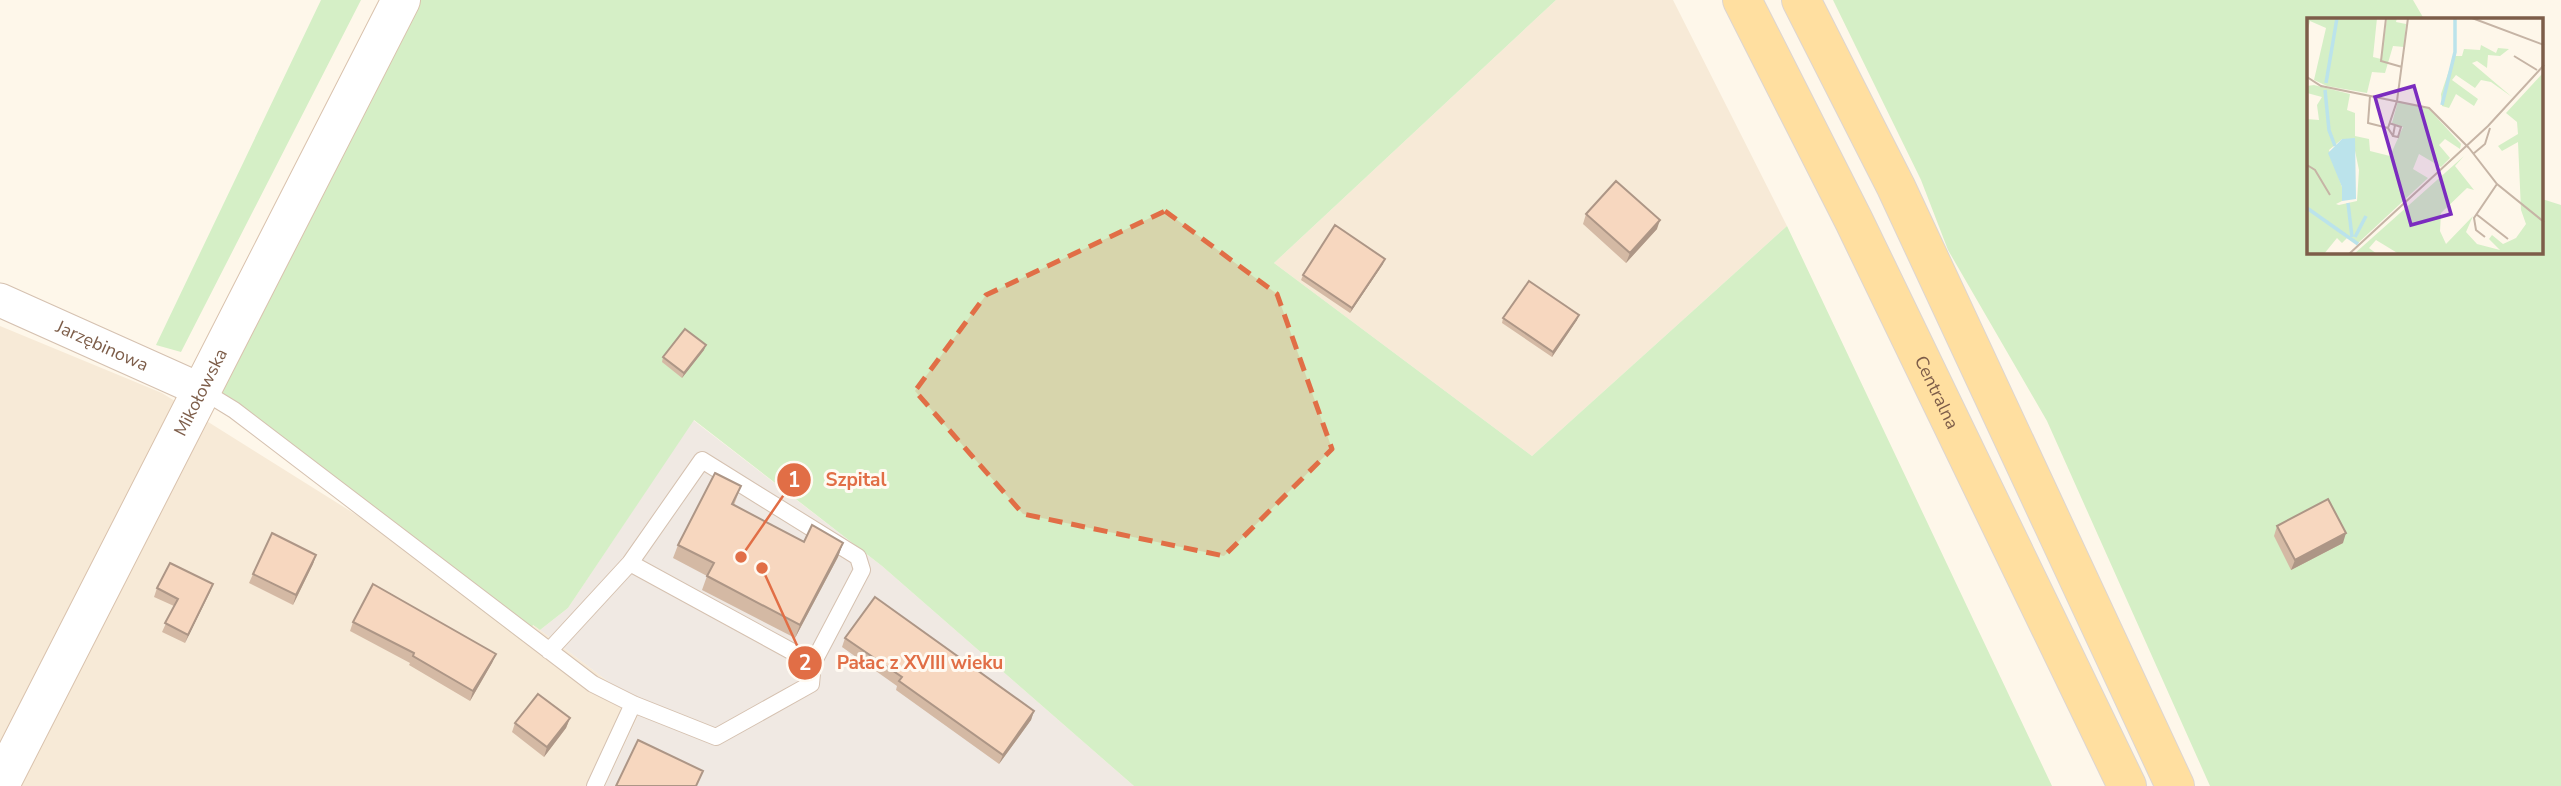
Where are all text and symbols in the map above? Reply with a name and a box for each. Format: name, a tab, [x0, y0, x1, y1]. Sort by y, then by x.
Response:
inset map	[2307, 18, 2544, 254]
street label: Jarzębinowa	[51, 314, 152, 377]
street label: Mikołowska	[168, 344, 233, 440]
street label: Centralna	[1909, 352, 1965, 433]
callout: Szpital	[776, 460, 900, 500]
text: 1	[788, 466, 800, 494]
text: Szpital	[826, 467, 886, 493]
callout: Pałac z XVIII wieku	[787, 643, 1017, 683]
text: 2	[799, 649, 811, 677]
text: Pałac z XVIII wieku	[837, 650, 1003, 676]

